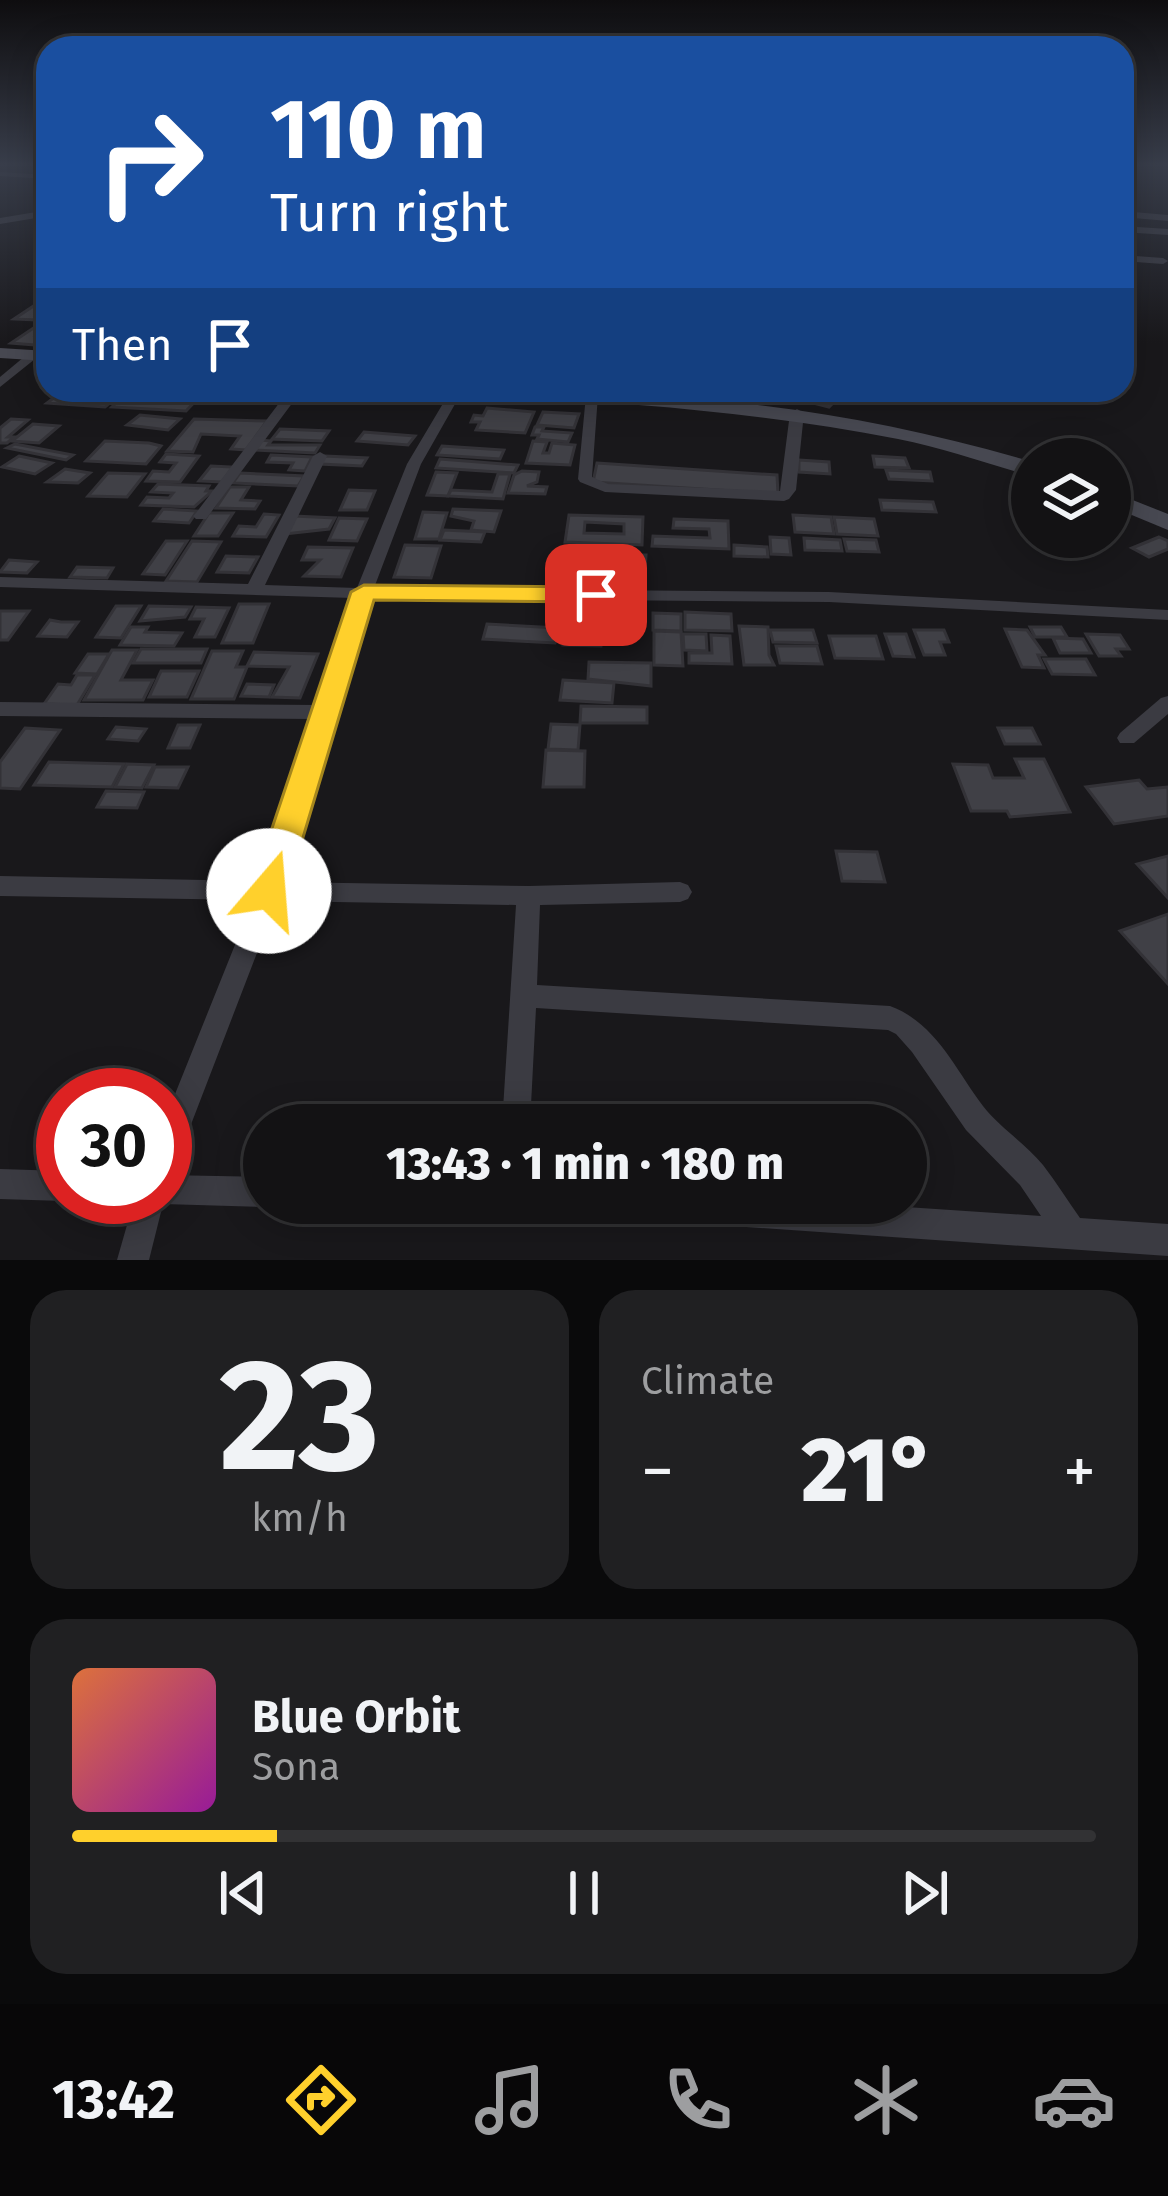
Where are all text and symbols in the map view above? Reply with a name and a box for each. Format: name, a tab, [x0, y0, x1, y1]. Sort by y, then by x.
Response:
text: 110 m	[270, 79, 486, 180]
icon: right	[72, 84, 228, 240]
text: Turn right	[270, 181, 509, 245]
icon: arrive	[197, 312, 263, 378]
text: Then	[72, 318, 173, 372]
map controls	[1011, 438, 1131, 558]
button: layers	[1011, 438, 1131, 558]
pin	[545, 544, 647, 646]
icon: arrive	[563, 562, 629, 628]
position arrow	[206, 828, 332, 954]
speed limit sign: 30	[36, 1068, 192, 1224]
text: 13:43 · 1 min · 180 m	[386, 1137, 784, 1191]
text: 23	[219, 1323, 380, 1510]
text: Climate	[641, 1358, 774, 1404]
text: 21°	[801, 1417, 936, 1525]
text: −	[641, 1432, 674, 1511]
text: +	[1063, 1432, 1096, 1511]
text: km/h	[251, 1495, 348, 1541]
text: Blue Orbit	[252, 1690, 460, 1744]
text: Sona	[252, 1744, 340, 1790]
icon: previous	[210, 1860, 276, 1926]
icon: pause	[551, 1860, 617, 1926]
icon: next	[892, 1860, 958, 1926]
icon: directions	[279, 2058, 363, 2142]
icon: music	[468, 2058, 552, 2142]
icon: phone	[656, 2058, 740, 2142]
icon: climate	[844, 2058, 928, 2142]
icon: car	[1032, 2058, 1116, 2142]
text: 13:42	[52, 2068, 175, 2132]

